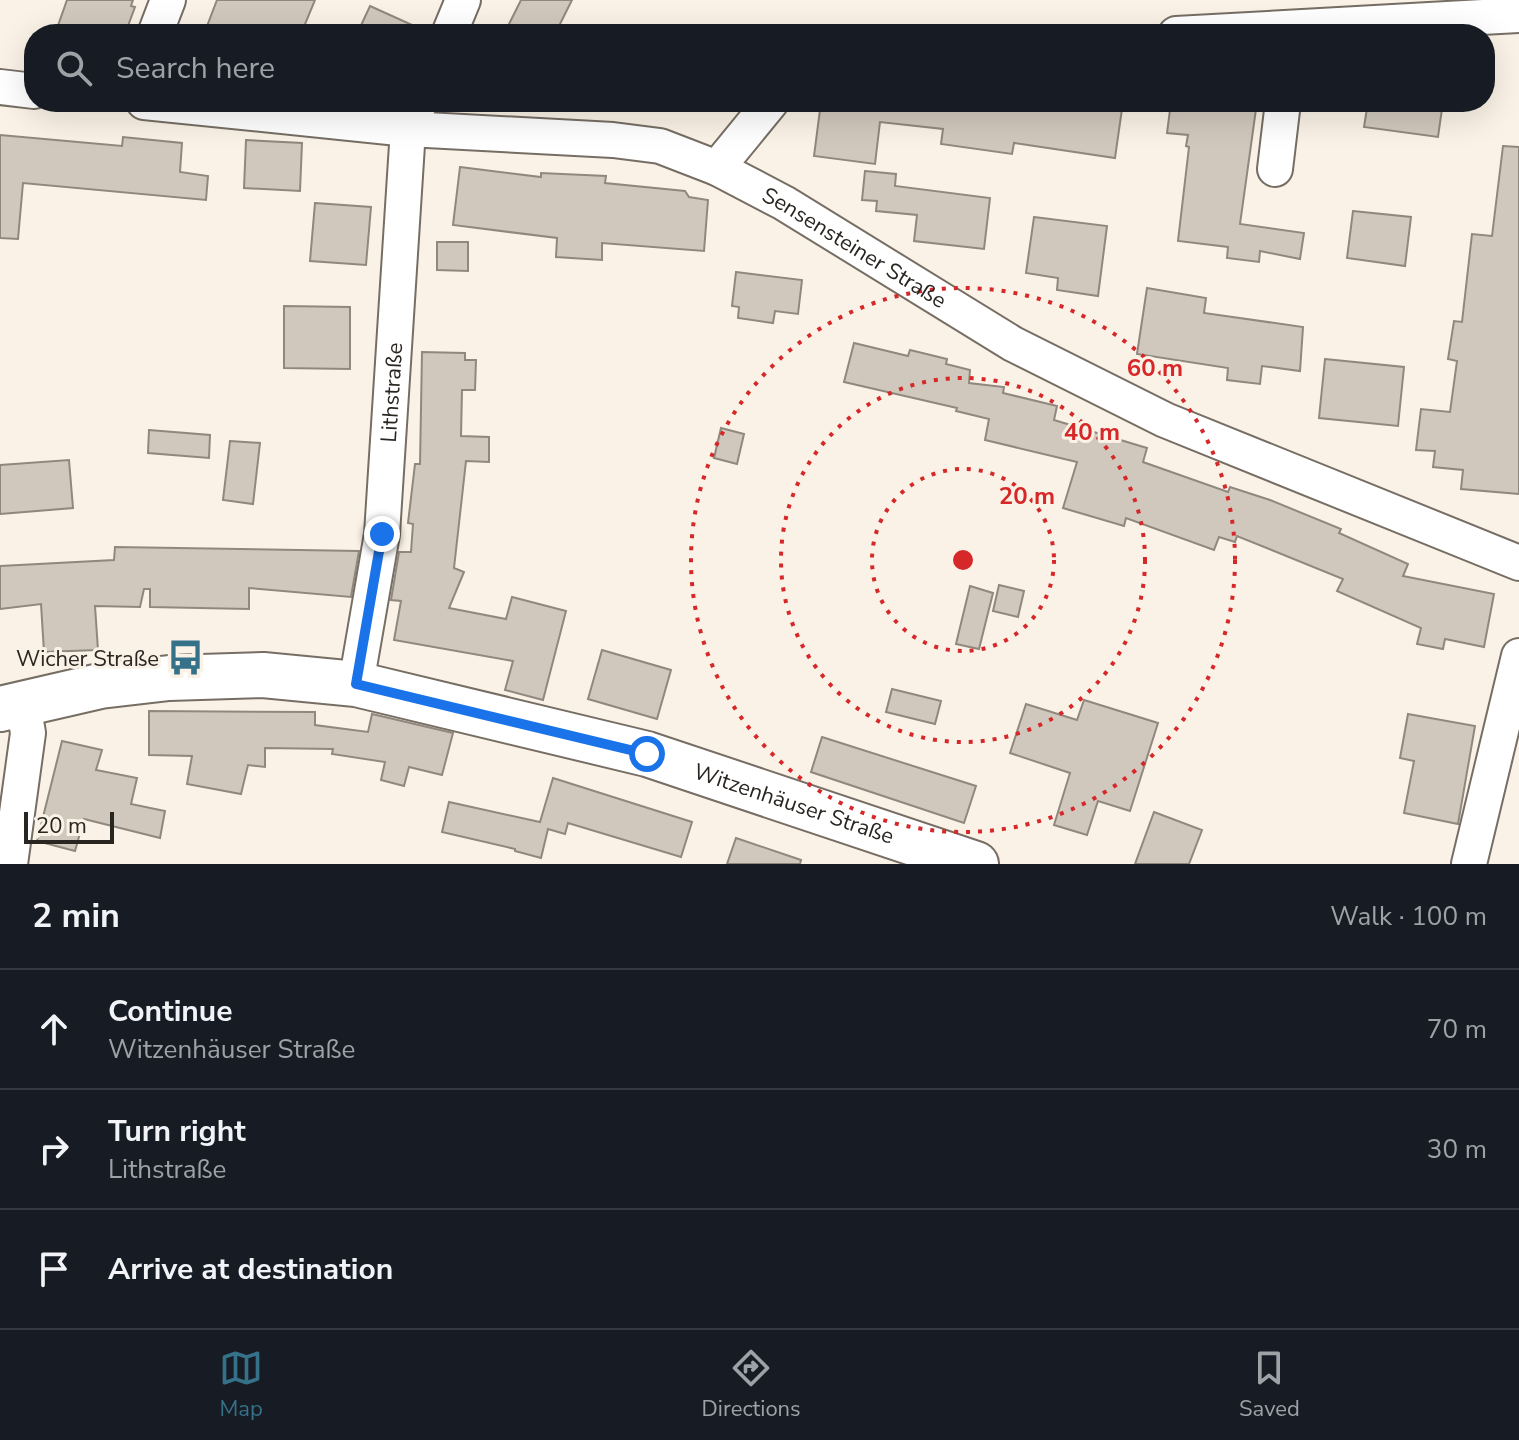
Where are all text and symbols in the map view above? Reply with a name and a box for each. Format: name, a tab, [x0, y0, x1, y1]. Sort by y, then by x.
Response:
search box	[24, 24, 1495, 112]
icon: search	[52, 46, 96, 90]
text: Search here	[116, 48, 275, 89]
street label: Sensensteiner Straße	[757, 180, 952, 316]
street label: Lithstraße	[374, 342, 410, 444]
text: 60 m	[1127, 352, 1183, 384]
text: 40 m	[1064, 416, 1120, 448]
text: 20 m	[999, 480, 1055, 512]
route end	[364, 516, 400, 552]
centre of rings	[949, 546, 977, 574]
bus stop icon: Wicher Straße	[166, 639, 204, 677]
place label: Wicher Straße	[16, 644, 159, 674]
route start	[629, 736, 665, 772]
street label: Witzenhäuser Straße	[690, 757, 898, 852]
scale bar	[24, 808, 114, 844]
text: 20 m	[36, 811, 87, 841]
text: 2 min	[32, 893, 120, 939]
text: Walk · 100 m	[1330, 899, 1487, 934]
text: Continue	[108, 991, 233, 1032]
icon: ahead	[32, 1007, 76, 1051]
text: 70 m	[1427, 1012, 1487, 1047]
text: Witzenhäuser Straße	[108, 1032, 355, 1067]
text: Turn right	[108, 1111, 246, 1152]
icon: right	[32, 1127, 76, 1171]
text: 30 m	[1427, 1132, 1487, 1167]
text: Lithstraße	[108, 1152, 226, 1187]
icon: arrive	[32, 1247, 76, 1291]
text: Arrive at destination	[108, 1249, 393, 1290]
tab: Map	[219, 1346, 263, 1424]
tab: Directions	[702, 1346, 801, 1424]
tab: Saved	[1239, 1346, 1300, 1424]

